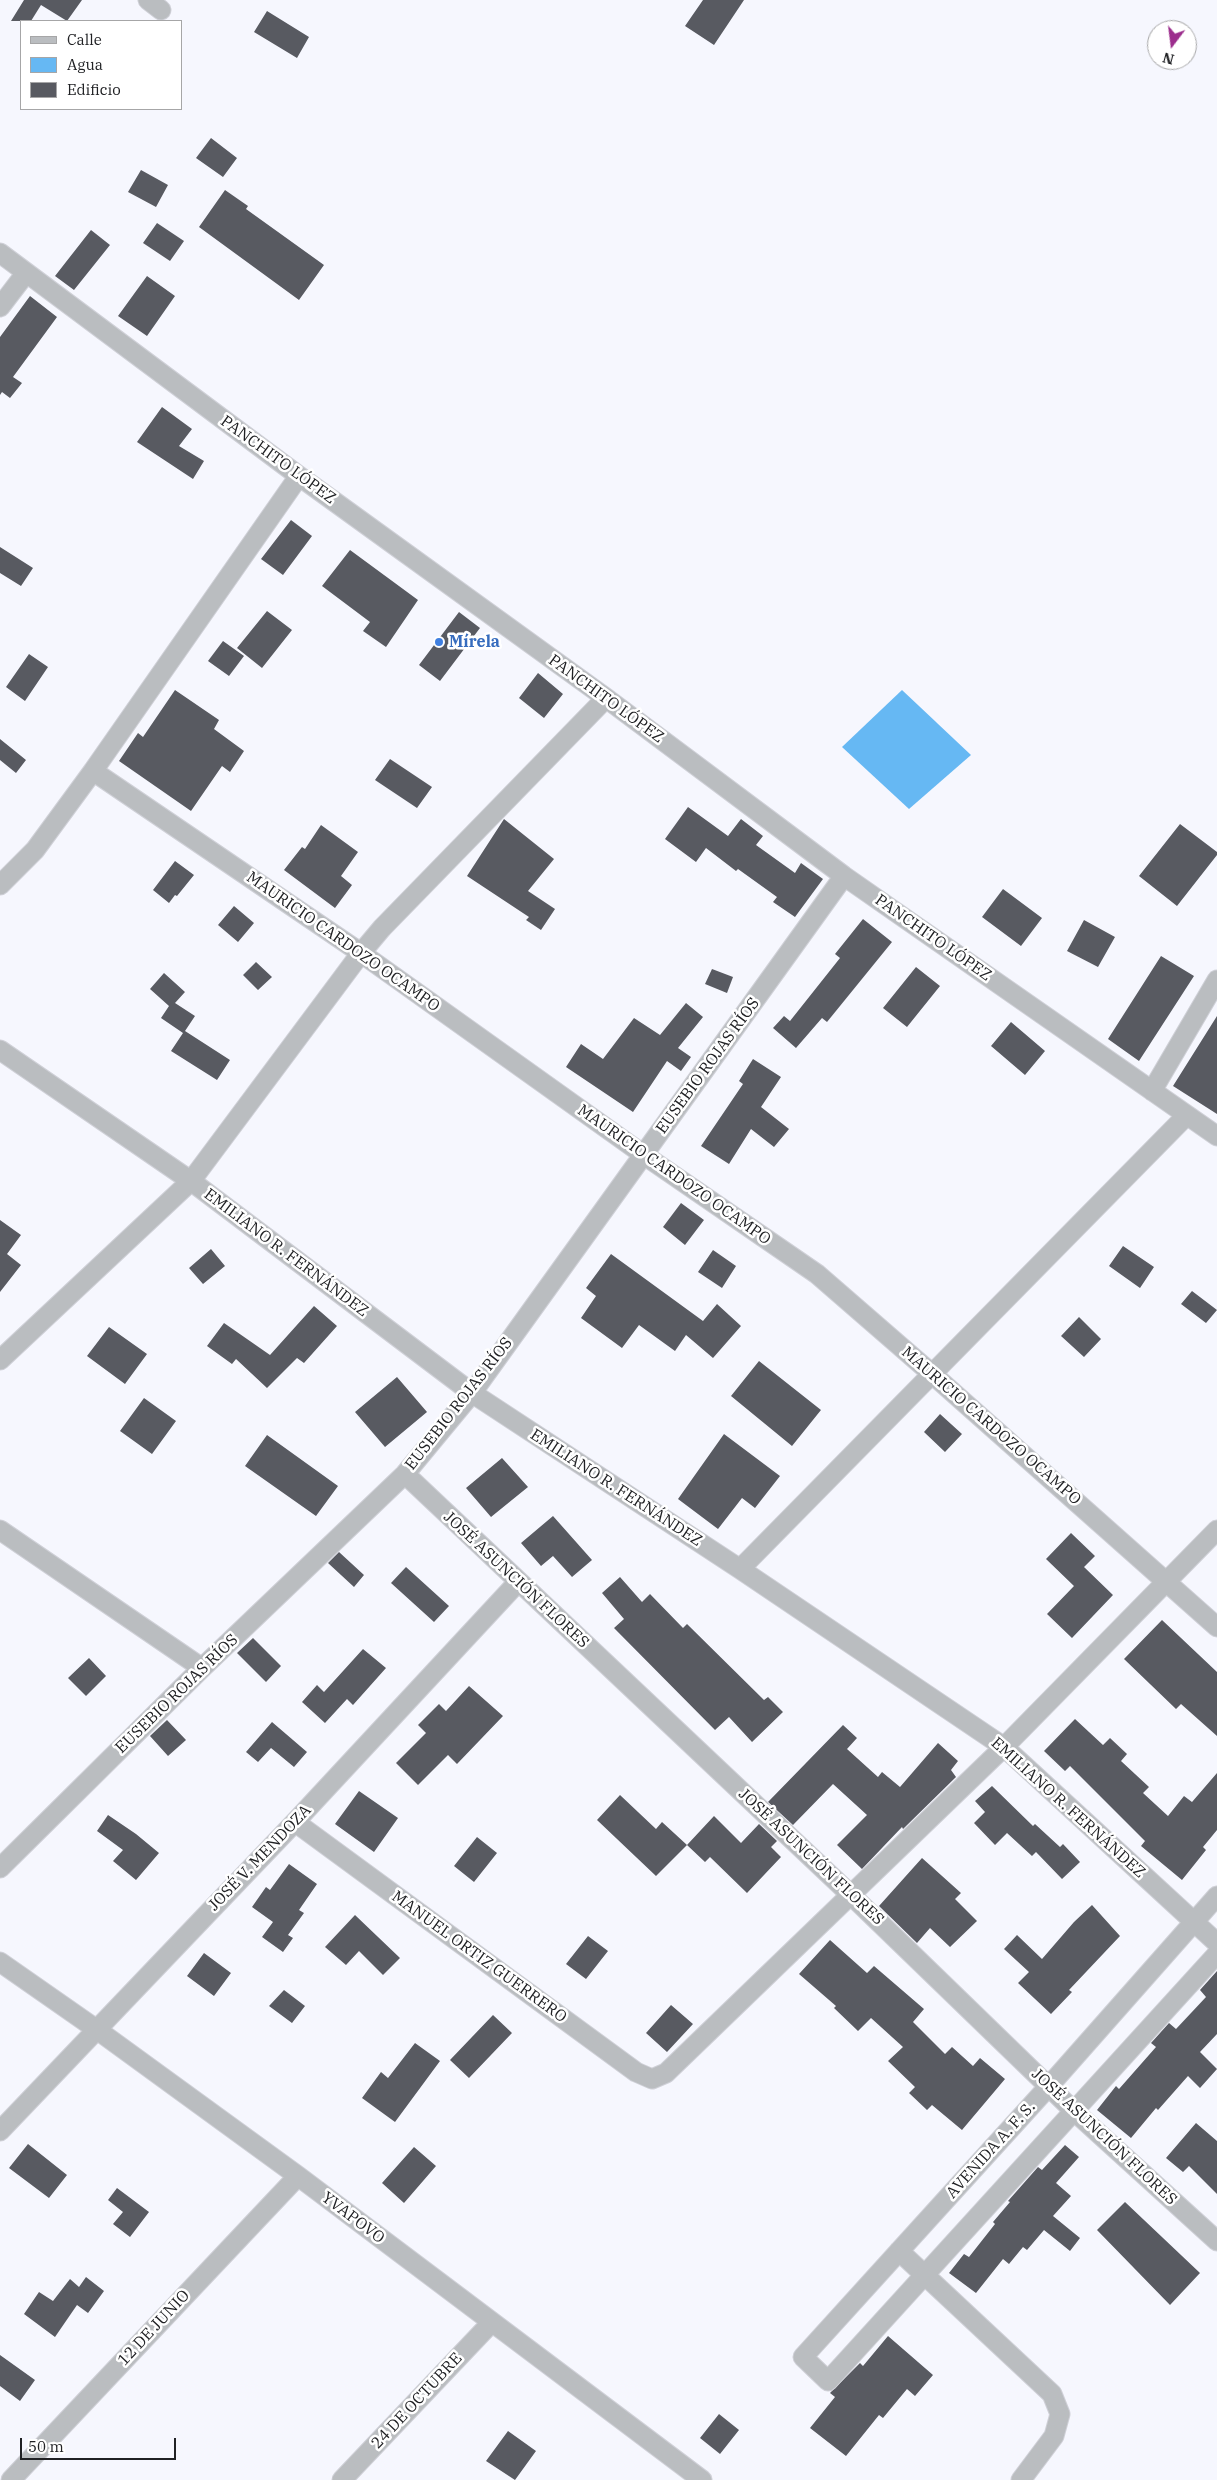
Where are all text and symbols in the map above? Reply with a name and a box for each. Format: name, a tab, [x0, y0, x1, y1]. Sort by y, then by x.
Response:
legend	[20, 20, 182, 110]
north arrow	[1147, 20, 1197, 70]
text: Calle	[67, 30, 102, 49]
text: N	[1161, 48, 1176, 69]
text: Agua	[67, 55, 103, 74]
text: Edificio	[67, 80, 121, 99]
street label: PANCHITO LÓPEZ	[217, 412, 339, 508]
place label: Mírela	[449, 632, 500, 652]
marker: Mírela	[433, 636, 445, 648]
street label: PANCHITO LÓPEZ	[545, 651, 667, 747]
street label: MAURICIO CARDOZO OCAMPO	[243, 868, 443, 1016]
street label: PANCHITO LÓPEZ	[871, 891, 995, 985]
street label: EUSEBIO ROJAS RÍOS	[652, 994, 764, 1138]
street label: MAURICIO CARDOZO OCAMPO	[574, 1101, 774, 1249]
street label: EMILIANO R. FERNÁNDEZ	[200, 1185, 372, 1321]
street label: EUSEBIO ROJAS RÍOS	[401, 1334, 517, 1474]
street label: MAURICIO CARDOZO OCAMPO	[897, 1343, 1085, 1509]
street label: EMILIANO R. FERNÁNDEZ	[527, 1425, 705, 1551]
street label: JOSÉ ASUNCIÓN FLORES	[439, 1508, 593, 1652]
street label: EUSEBIO ROJAS RÍOS	[112, 1630, 242, 1758]
street label: EMILIANO R. FERNÁNDEZ	[987, 1734, 1149, 1882]
street label: JOSÉ ASUNCIÓN FLORES	[734, 1785, 888, 1929]
street label: JOSÉ V. MENDOZA	[204, 1801, 316, 1915]
street label: MANUEL ORTIZ GUERRERO	[388, 1887, 570, 2027]
street label: JOSÉ ASUNCIÓN FLORES	[1027, 2065, 1181, 2209]
street label: AVENIDA A. F. S.	[942, 2098, 1040, 2202]
street label: YVAPOVO	[318, 2188, 388, 2248]
street label: 12 DE JUNIO	[114, 2286, 194, 2370]
street label: 24 DE OCTUBRE	[368, 2349, 466, 2453]
scale bar	[22, 2428, 179, 2460]
text: 50 m	[28, 2437, 64, 2456]

